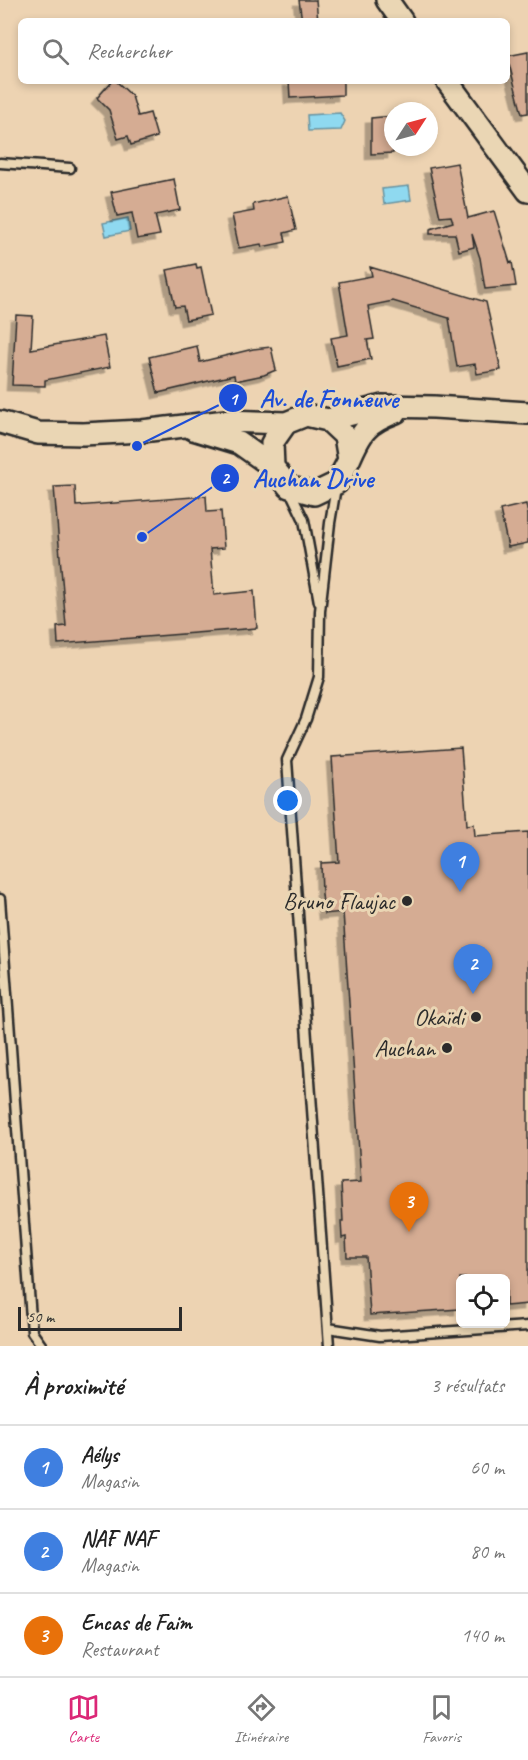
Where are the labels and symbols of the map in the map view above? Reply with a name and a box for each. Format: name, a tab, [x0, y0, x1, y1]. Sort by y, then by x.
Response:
north arrow	[384, 102, 438, 156]
callout: Av. de Fonneuve	[218, 376, 411, 420]
text: Av. de Fonneuve	[259, 382, 401, 415]
text: 1	[229, 388, 239, 410]
callout: Auchan Drive	[210, 456, 385, 500]
text: Auchan Drive	[253, 462, 375, 495]
text: 2	[221, 467, 231, 489]
your location	[273, 786, 302, 815]
pin: 1	[440, 842, 480, 892]
place label: Bruno Flaujac	[283, 886, 397, 916]
marker: Bruno Flaujac	[400, 894, 414, 908]
pin: 2	[454, 944, 492, 994]
place label: Okaïdi	[414, 1002, 466, 1032]
marker: Okaïdi	[469, 1010, 483, 1024]
place label: Auchan	[374, 1033, 436, 1063]
marker: Auchan	[440, 1041, 454, 1055]
pin: 3	[390, 1182, 428, 1232]
scale bar	[18, 1304, 182, 1332]

